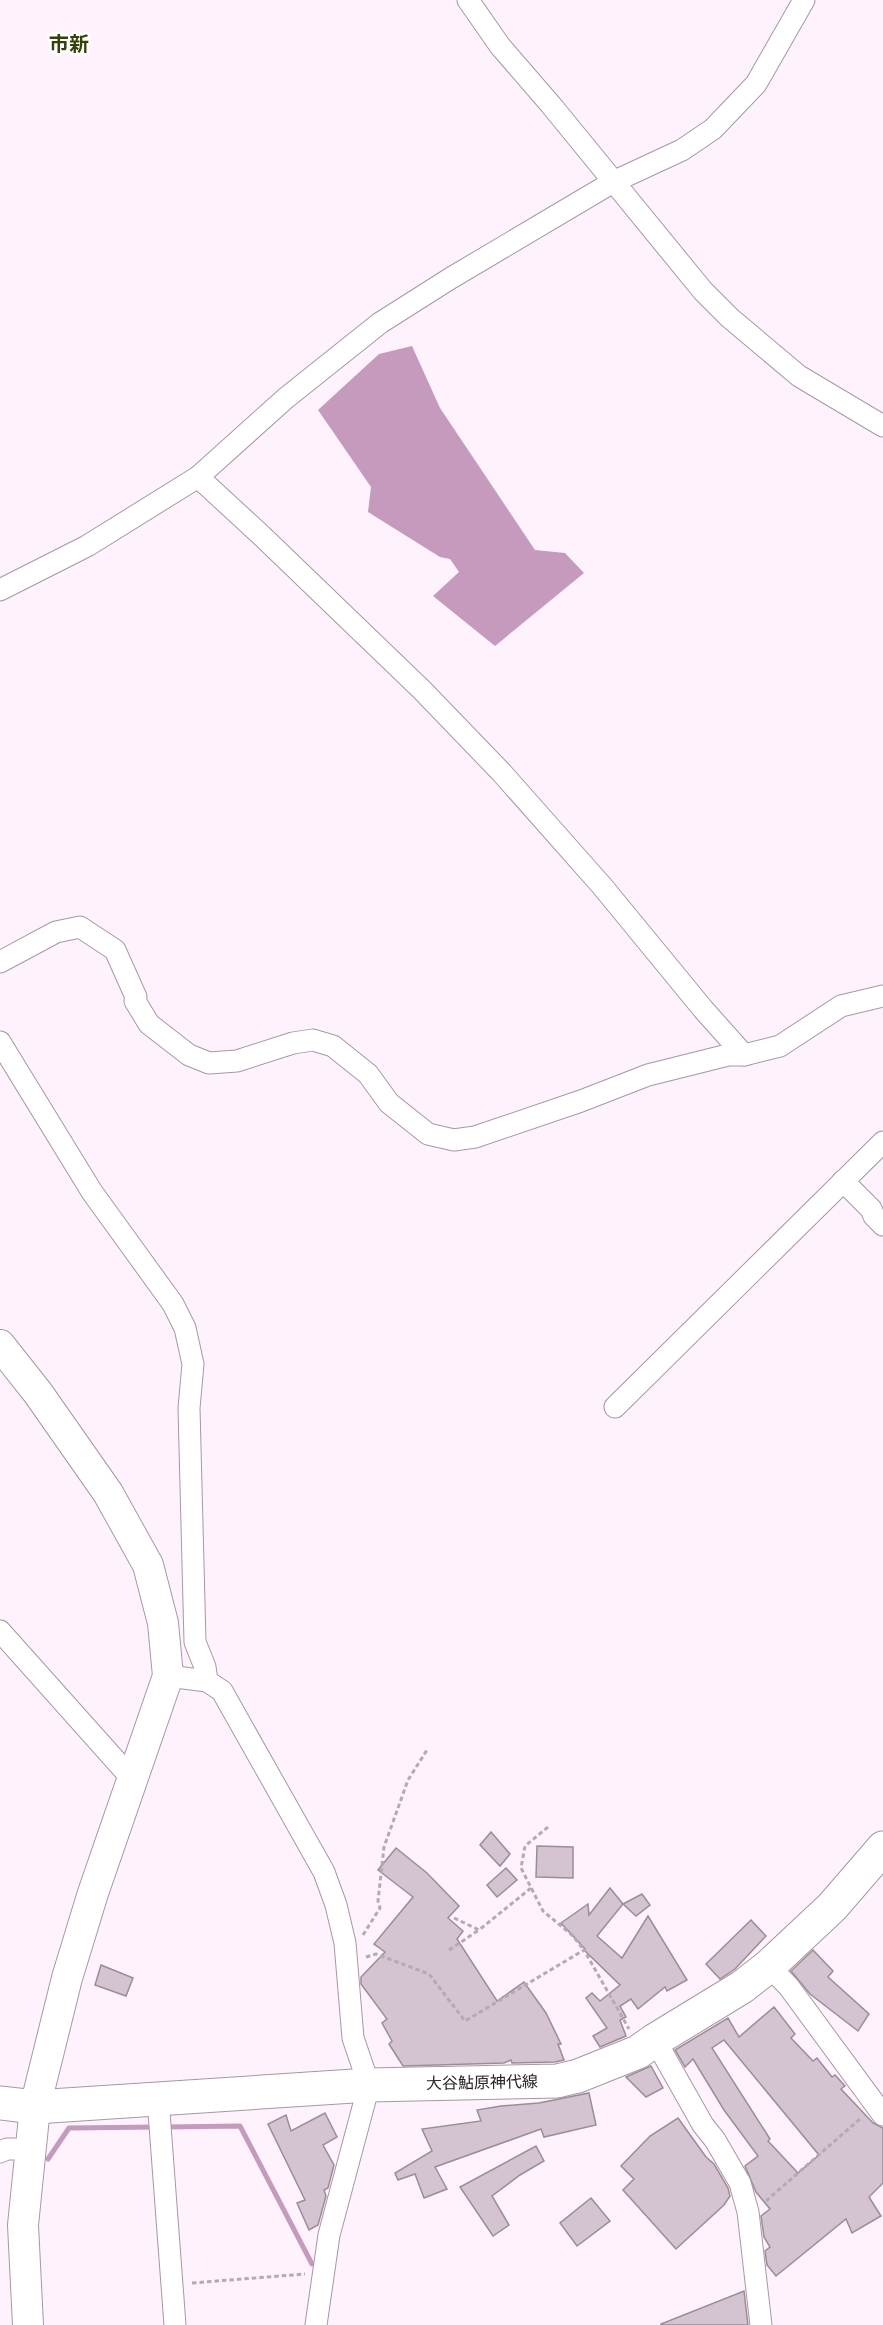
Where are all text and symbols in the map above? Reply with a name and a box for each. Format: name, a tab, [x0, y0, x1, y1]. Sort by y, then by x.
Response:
district label: 市新	[49, 32, 89, 55]
street label: 大谷鮎原神代線	[426, 2072, 538, 2092]

